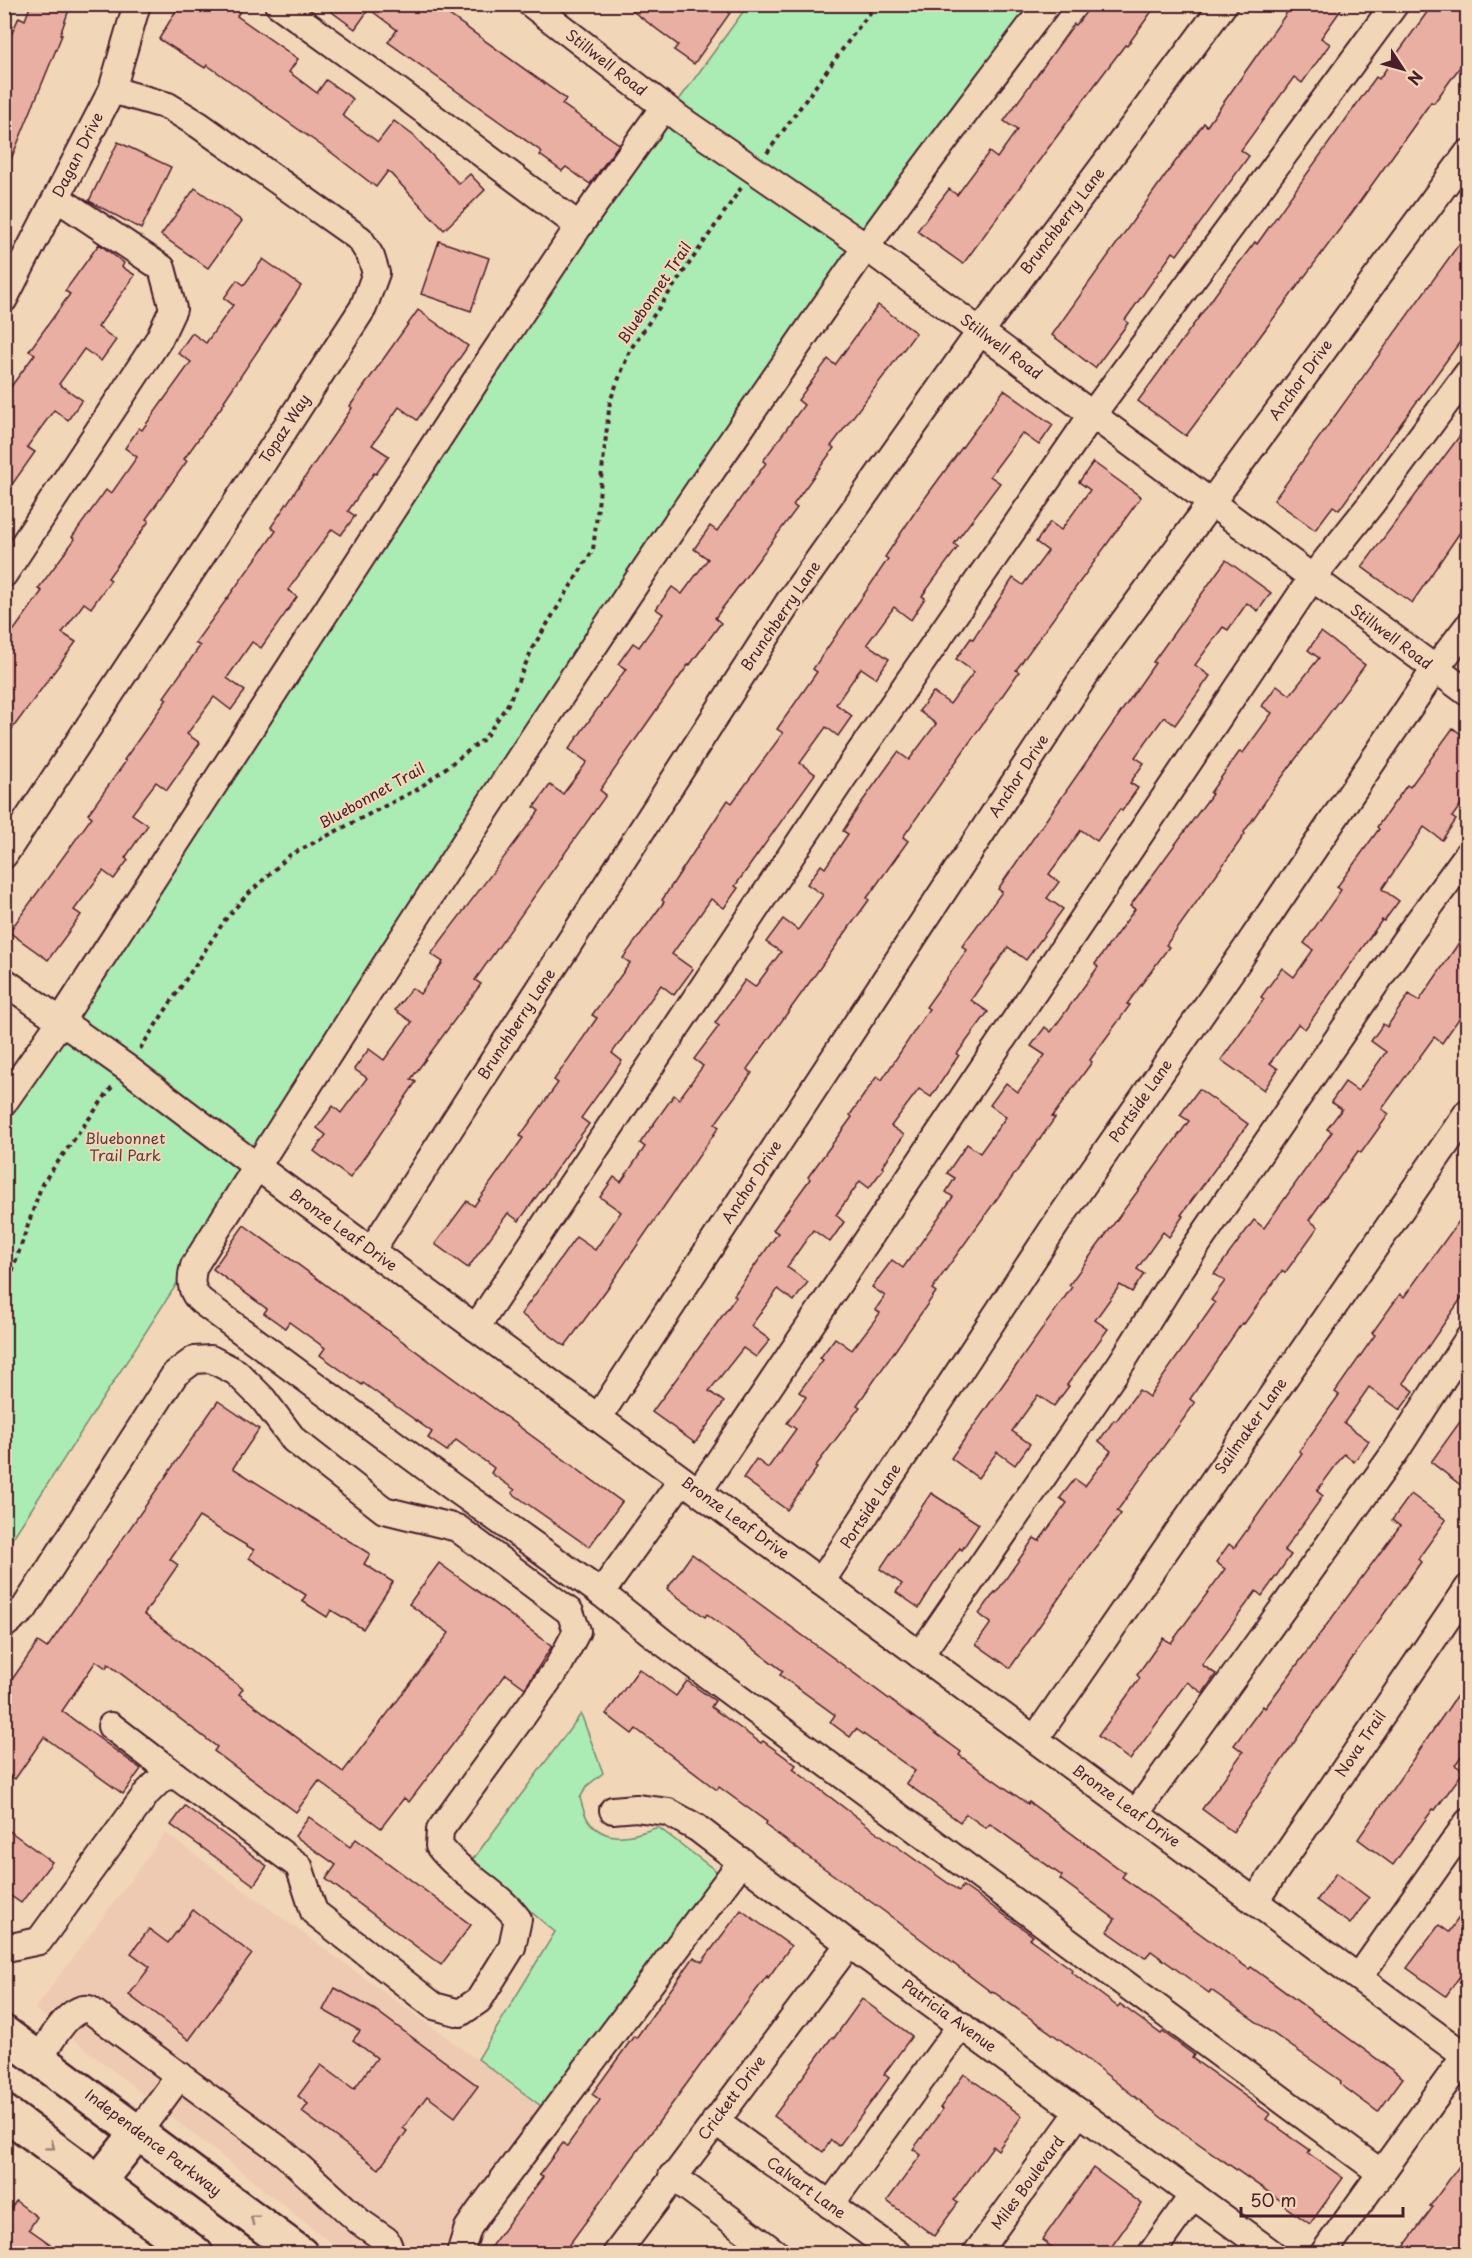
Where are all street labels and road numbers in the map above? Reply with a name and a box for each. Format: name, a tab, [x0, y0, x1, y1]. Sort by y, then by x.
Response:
street label: Stillwell Road	[561, 23, 652, 101]
street label: Dagan Drive	[45, 108, 108, 201]
street label: Brunchberry Lane	[1014, 162, 1110, 278]
street label: Bluebonnet Trail	[611, 237, 696, 348]
street label: Stillwell Road	[956, 307, 1048, 384]
street label: Anchor Drive	[1262, 334, 1337, 424]
street label: Topaz Way	[253, 389, 315, 468]
street label: Brunchberry Lane	[734, 555, 825, 675]
street label: Stillwell Road	[1346, 597, 1438, 674]
street label: Anchor Drive	[982, 729, 1053, 821]
street label: Bluebonnet Trail	[314, 756, 429, 833]
street label: Brunchberry Lane	[471, 963, 560, 1083]
street label: Portside Lane	[1103, 1054, 1177, 1146]
street label: Anchor Drive	[715, 1135, 786, 1227]
street label: Bronze Leaf Drive	[285, 1182, 403, 1276]
street label: Sailmaker Lane	[1208, 1372, 1292, 1478]
street label: Portside Lane	[834, 1458, 906, 1552]
street label: Bronze Leaf Drive	[677, 1470, 795, 1564]
street label: Nova Trail	[1329, 1705, 1391, 1781]
street label: Bronze Leaf Drive	[1068, 1758, 1186, 1852]
street label: Patricia Avenue	[898, 1973, 1002, 2057]
street label: Crickett Drive	[691, 2050, 770, 2144]
street label: Independence Parkway	[81, 2083, 227, 2201]
street label: Miles Boulevard	[985, 2130, 1069, 2234]
street label: Calvart Lane	[762, 2150, 852, 2224]

